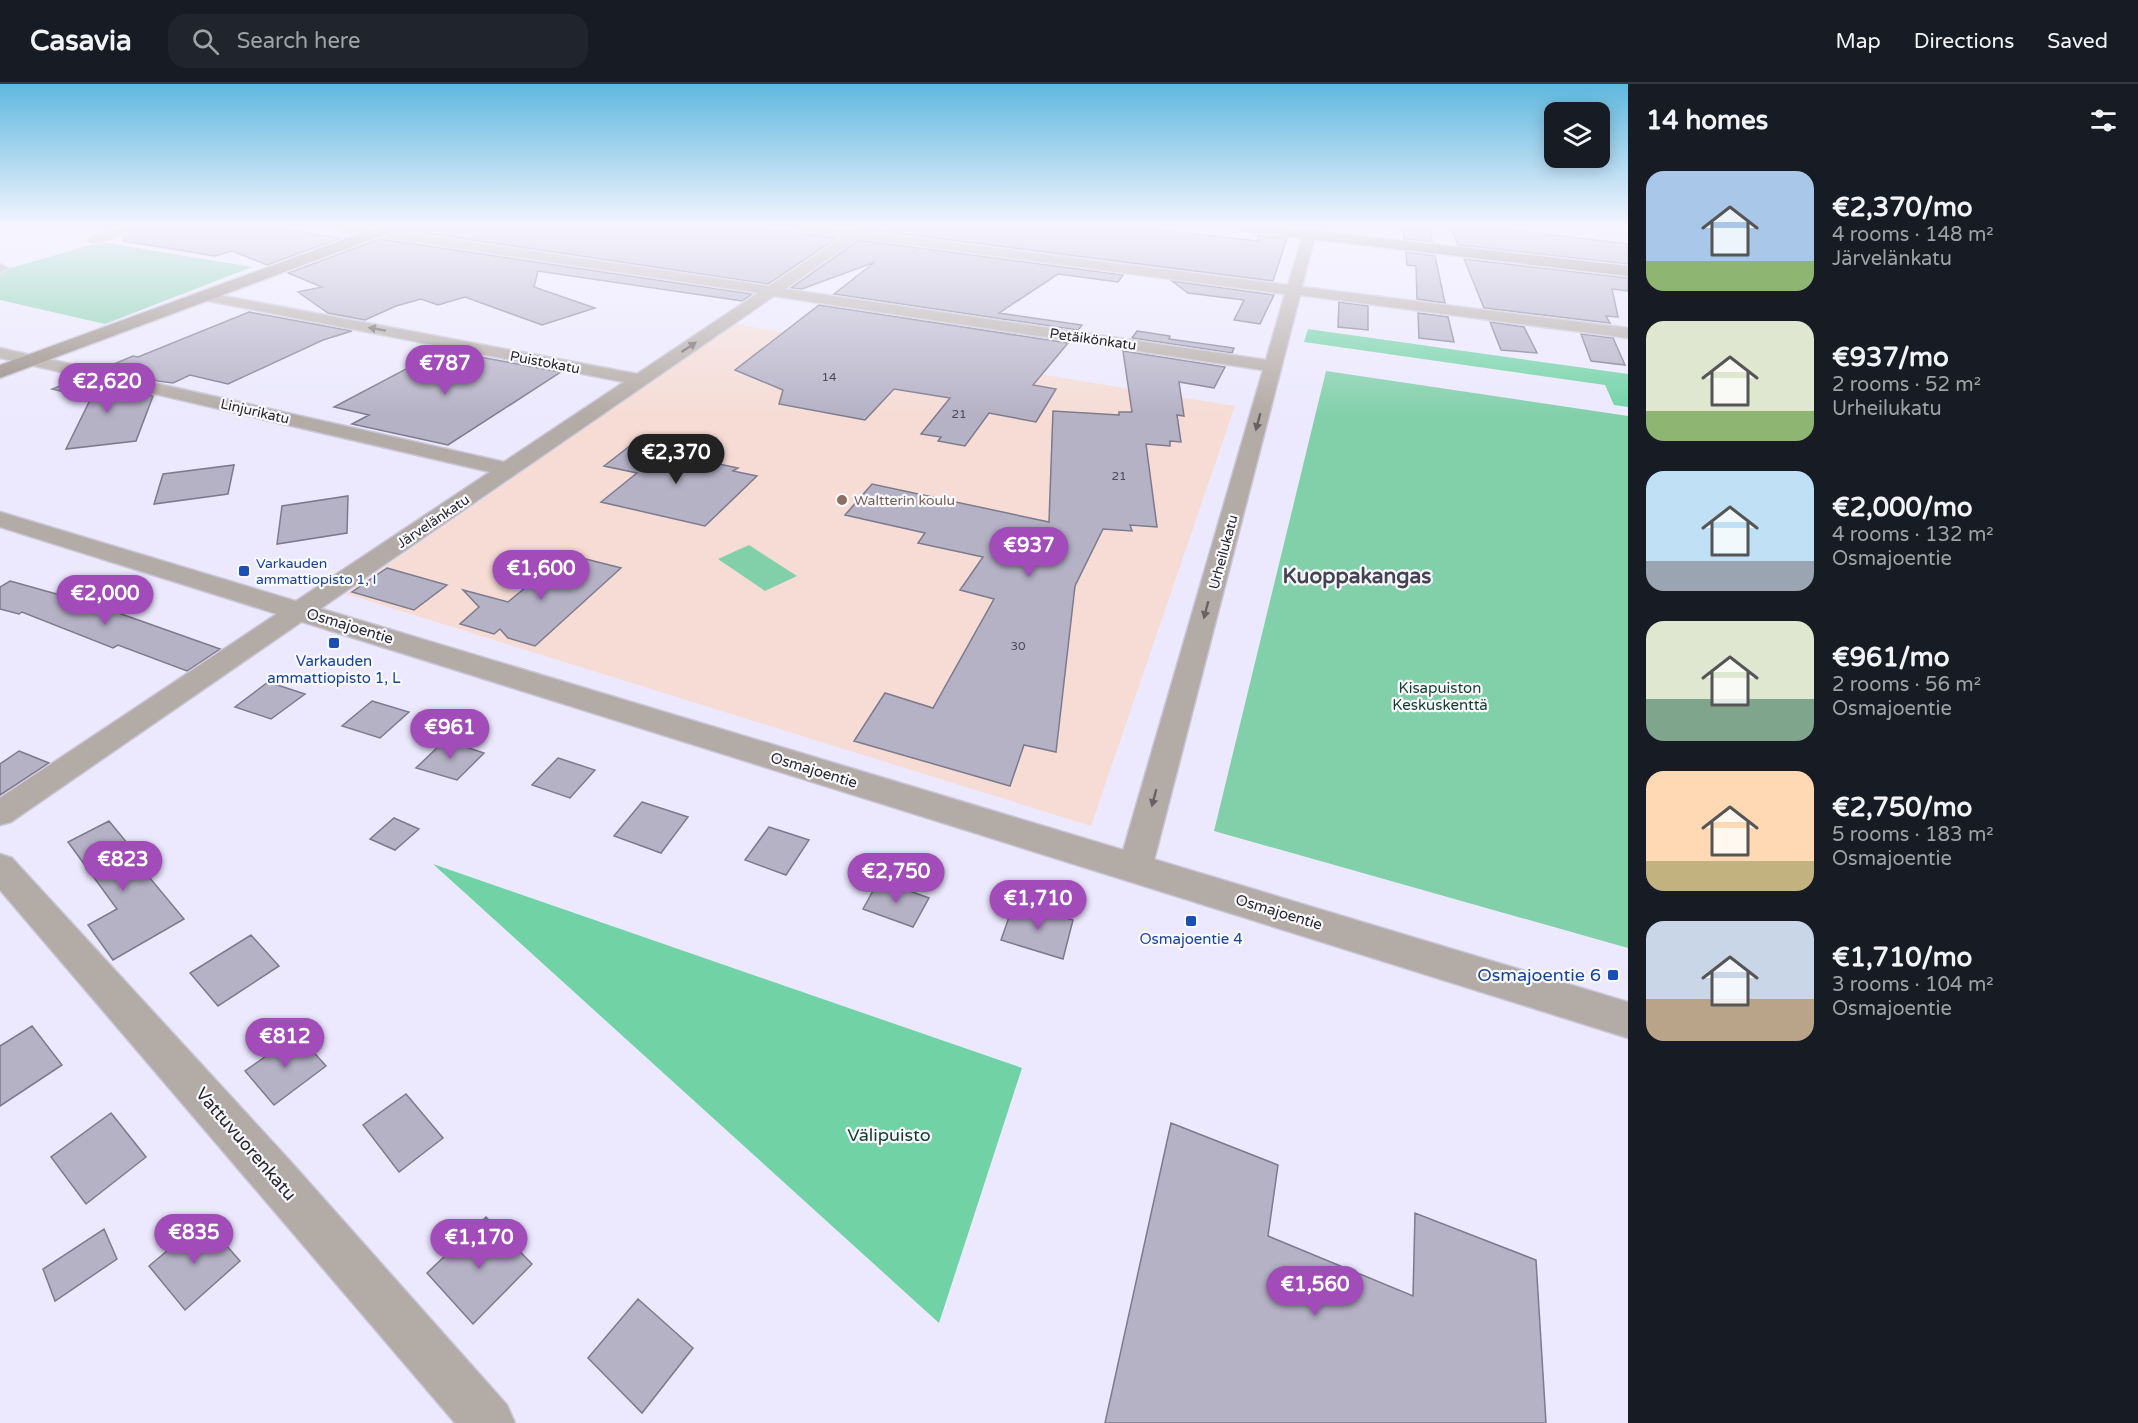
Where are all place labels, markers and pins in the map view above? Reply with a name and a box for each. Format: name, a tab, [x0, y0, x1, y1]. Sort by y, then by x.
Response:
pin: €787	[409, 345, 481, 396]
pin: €2,620	[58, 363, 156, 414]
pin: €2,370	[627, 434, 725, 485]
place label: Waltterin koulu	[854, 492, 955, 509]
marker: Waltterin koulu	[835, 493, 849, 507]
pin: €937	[993, 527, 1065, 578]
pin: €1,600	[492, 550, 590, 601]
place label: Varkauden ammattiopisto 1, I	[256, 555, 376, 588]
marker: Varkauden ammattiopisto 1, I	[237, 564, 251, 578]
pin: €2,000	[56, 575, 154, 626]
marker: Varkauden ammattiopisto 1, L	[327, 636, 341, 650]
place label: Varkauden ammattiopisto 1, L	[267, 652, 401, 687]
pin: €961	[414, 709, 486, 760]
pin: €823	[87, 841, 159, 892]
pin: €2,750	[847, 853, 945, 904]
pin: €1,710	[989, 880, 1087, 931]
marker: Osmajoentie 4	[1184, 914, 1198, 928]
place label: Osmajoentie 4	[1139, 930, 1243, 948]
place label: Osmajoentie 6	[1477, 964, 1601, 986]
marker: Osmajoentie 6	[1606, 968, 1620, 982]
pin: €812	[249, 1018, 321, 1069]
pin: €835	[158, 1214, 230, 1265]
pin: €1,170	[430, 1219, 528, 1270]
pin: €1,560	[1266, 1266, 1364, 1317]

